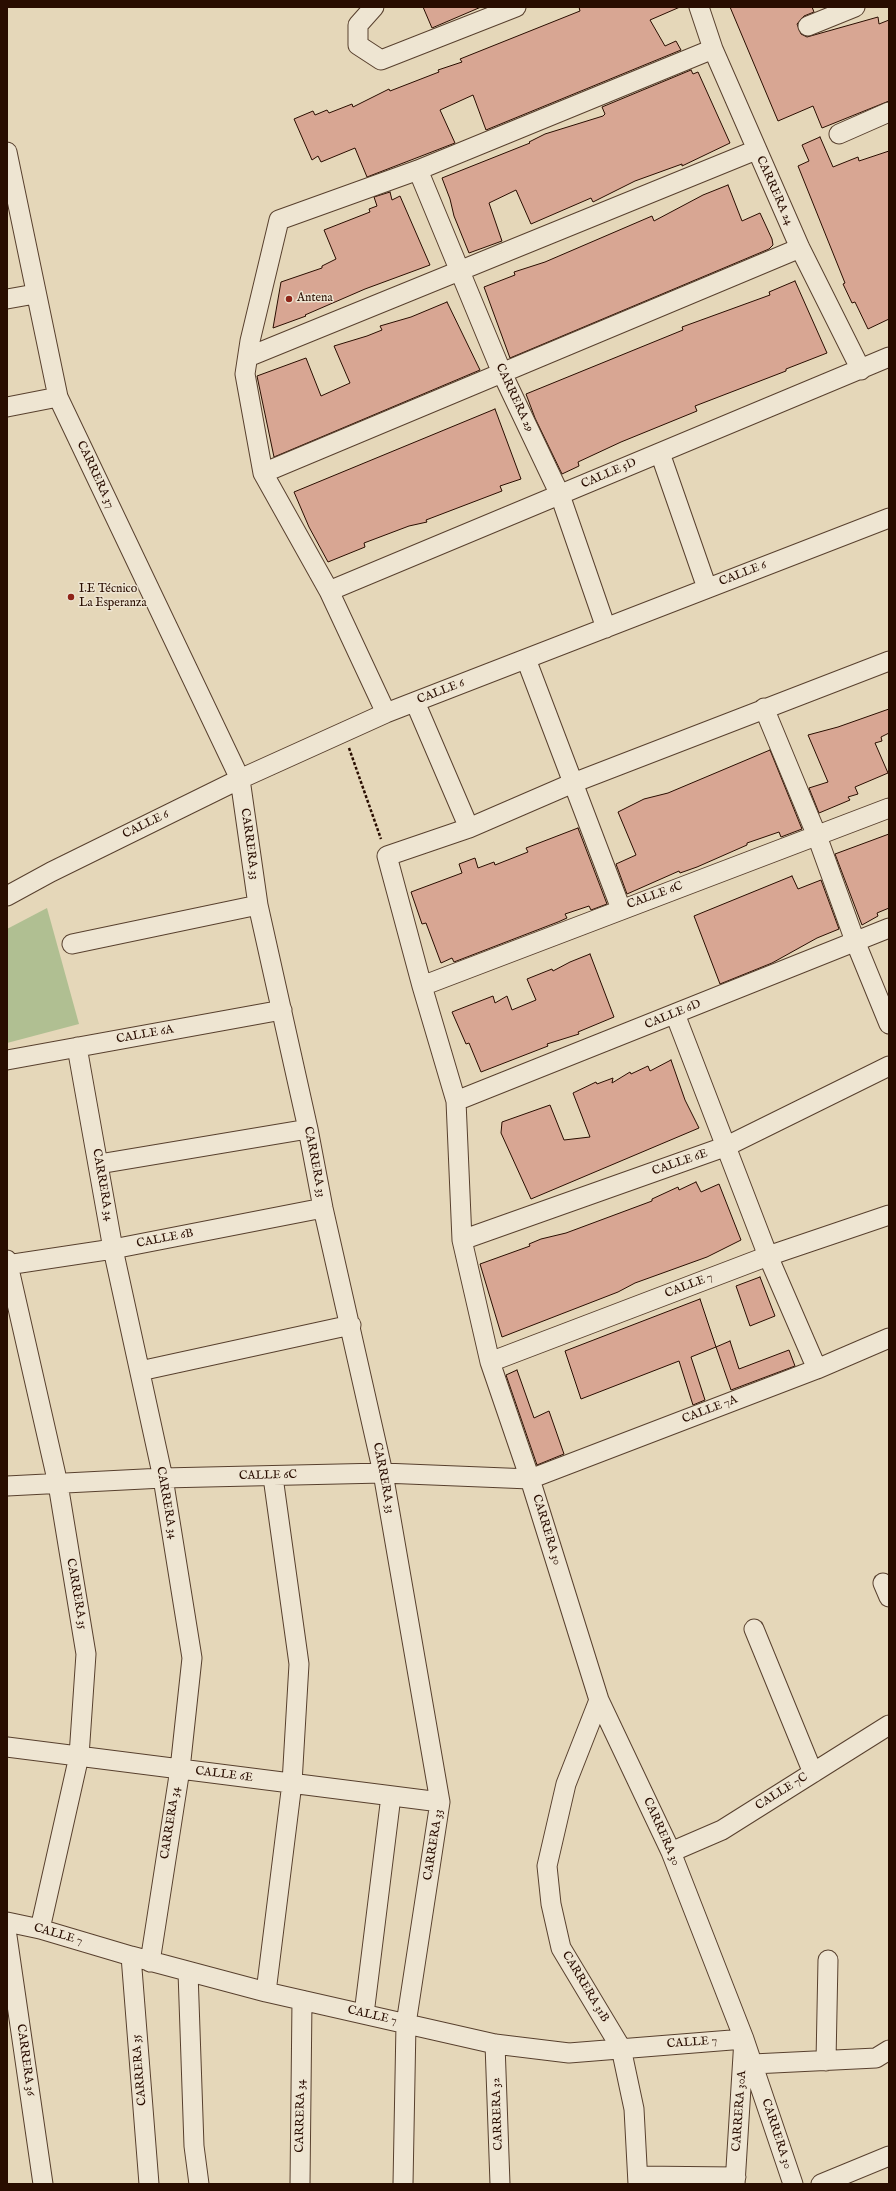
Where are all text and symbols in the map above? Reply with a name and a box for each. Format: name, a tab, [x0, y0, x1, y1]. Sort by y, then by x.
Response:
street label: CARRERA 24	[752, 154, 796, 228]
place label: Antena	[297, 292, 333, 306]
marker: Antena	[284, 294, 294, 304]
street label: CARRERA 29	[492, 362, 536, 434]
street label: CARRERA 37	[73, 439, 117, 511]
street label: CALLE 5D	[579, 456, 639, 492]
street label: CALLE 6	[717, 558, 769, 590]
place label: I.E Técnico La Esperanza	[79, 583, 147, 611]
marker: I.E Técnico La Esperanza	[66, 592, 76, 602]
street label: CALLE 6	[415, 676, 467, 708]
street label: CARRERA 33	[237, 807, 261, 881]
street label: CALLE 6	[121, 808, 171, 842]
street label: CALLE 6C	[625, 879, 685, 913]
street label: CALLE 6D	[643, 997, 703, 1033]
street label: CALLE 6A	[115, 1023, 175, 1047]
street label: CARRERA 33	[300, 1125, 328, 1199]
street label: CALLE 6E	[650, 1147, 710, 1179]
street label: CARRERA 34	[89, 1148, 115, 1222]
street label: CALLE 6B	[135, 1226, 195, 1252]
street label: CALLE 7	[663, 1270, 715, 1302]
street label: CALLE 7A	[680, 1393, 740, 1427]
street label: CARRERA 33	[369, 1441, 397, 1515]
street label: CARRERA 34	[153, 1466, 179, 1540]
street label: CALLE 6C	[239, 1468, 297, 1484]
street label: CARRERA 30	[528, 1493, 564, 1567]
street label: CARRERA 35	[63, 1557, 89, 1631]
street label: CALLE 6E	[194, 1764, 254, 1786]
street label: CALLE 7C	[753, 1770, 811, 1814]
street label: CARRERA 34	[158, 1786, 184, 1860]
street label: CARRERA 30	[640, 1796, 682, 1868]
street label: CARRERA 33	[421, 1808, 447, 1882]
street label: CALLE 7	[32, 1921, 84, 1949]
street label: CARRERA 31B	[558, 1949, 612, 2025]
street label: CALLE 7	[346, 2003, 398, 2029]
street label: CARRERA 36	[13, 2023, 37, 2097]
street label: CARRERA 35	[130, 2034, 150, 2106]
street label: CALLE 7	[666, 2034, 718, 2052]
street label: CARRERA 30A	[730, 2070, 750, 2152]
street label: CARRERA 32	[490, 2077, 506, 2151]
street label: CARRERA 34	[293, 2079, 309, 2153]
street label: CARRERA 30	[758, 2097, 794, 2171]

